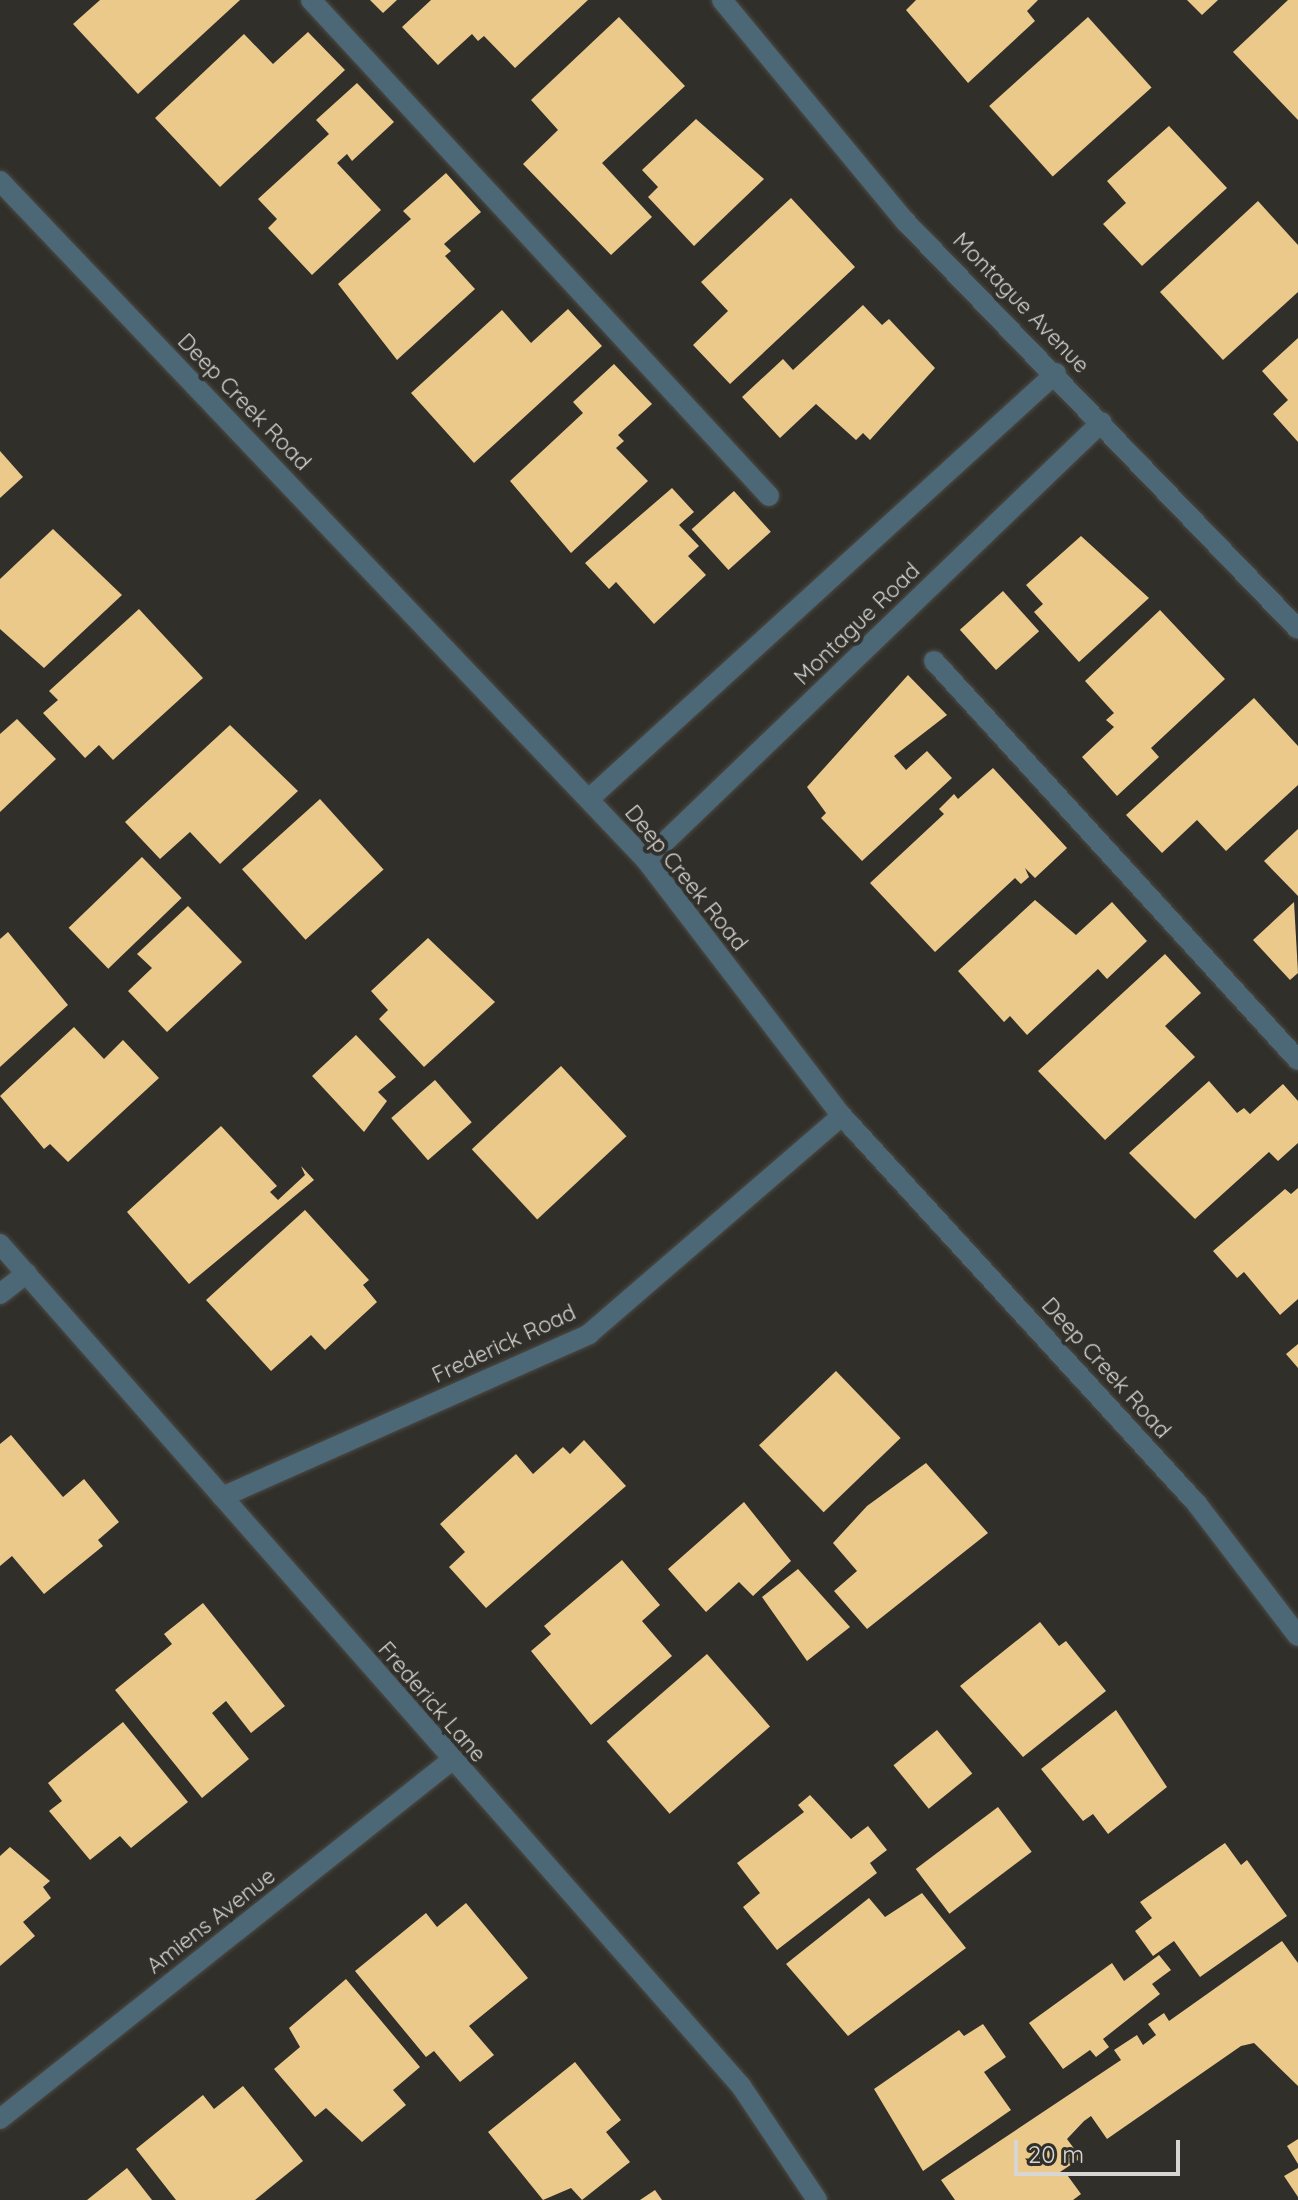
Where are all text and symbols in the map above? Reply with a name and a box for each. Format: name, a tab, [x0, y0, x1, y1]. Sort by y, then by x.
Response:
street label: Montague Avenue	[947, 227, 1095, 379]
street label: Deep Creek Road	[172, 328, 316, 476]
street label: Montague Road	[789, 558, 925, 690]
street label: Deep Creek Road	[619, 800, 753, 956]
street label: Deep Creek Road	[1036, 1292, 1176, 1444]
street label: Frederick Road	[428, 1299, 580, 1389]
street label: Frederick Lane	[373, 1636, 491, 1768]
street label: Amiens Avenue	[142, 1863, 280, 1979]
scale bar	[1018, 2124, 1184, 2174]
text: 20 m	[1028, 2139, 1084, 2169]

